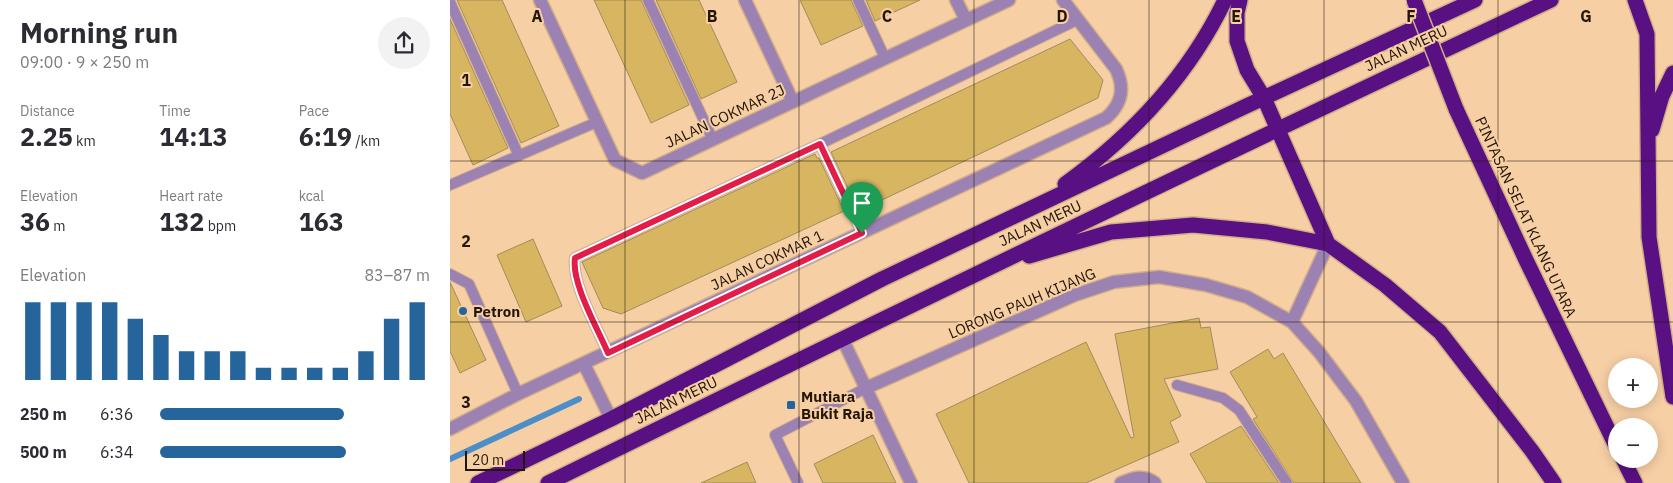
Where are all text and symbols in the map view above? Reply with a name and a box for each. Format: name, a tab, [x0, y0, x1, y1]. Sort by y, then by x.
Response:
text: A	[532, 6, 543, 26]
text: B	[707, 6, 718, 26]
text: C	[882, 6, 892, 26]
text: D	[1056, 6, 1068, 26]
text: E	[1231, 6, 1241, 26]
text: F	[1406, 6, 1416, 26]
text: G	[1580, 6, 1592, 26]
text: Morning run	[20, 14, 178, 51]
button: share	[378, 17, 430, 69]
street label: JALAN MERU	[1362, 21, 1450, 75]
text: 09:00 · 9 × 250 m	[20, 52, 149, 72]
text: 1	[461, 70, 471, 90]
street label: JALAN COKMAR 2J	[662, 80, 788, 152]
text: Distance	[20, 102, 75, 120]
text: Time	[159, 102, 191, 120]
text: Pace	[299, 102, 329, 120]
street label: PINTASAN SELAT KLANG UTARA	[1471, 114, 1581, 321]
text: 2.25	[20, 120, 73, 153]
text: 14:13	[159, 120, 228, 153]
text: 6:19	[299, 120, 352, 153]
text: km	[73, 132, 96, 150]
text: /km	[352, 132, 380, 150]
pin	[841, 182, 883, 233]
text: Elevation	[20, 187, 78, 205]
text: Heart rate	[159, 187, 223, 205]
text: kcal	[299, 187, 324, 205]
icon: arrive	[848, 189, 876, 217]
street label: JALAN MERU	[996, 196, 1084, 250]
text: 36	[20, 205, 50, 238]
text: 132	[159, 205, 204, 238]
text: 163	[299, 205, 344, 238]
text: m	[50, 217, 66, 235]
text: bpm	[204, 217, 236, 235]
street label: JALAN COKMAR 1	[708, 226, 826, 294]
text: 2	[461, 231, 471, 251]
street label: LORONG PAUH KIJANG	[945, 263, 1099, 343]
text: Elevation	[20, 265, 86, 285]
text: 83–87 m	[364, 265, 430, 285]
place label: Petron	[473, 302, 520, 321]
marker: Petron	[457, 305, 469, 317]
map controls	[1608, 358, 1658, 468]
button: +	[1608, 358, 1658, 408]
street label: JALAN MERU	[632, 372, 720, 428]
place label: Mutiara Bukit Raja	[801, 387, 874, 423]
text: 3	[461, 392, 471, 412]
marker: Mutiara Bukit Raja	[785, 399, 797, 411]
text: 250 m	[20, 404, 67, 424]
text: 6:36	[100, 404, 133, 424]
button: −	[1608, 418, 1658, 468]
text: 500 m	[20, 442, 67, 462]
text: 6:34	[100, 442, 133, 462]
scale bar	[465, 448, 525, 471]
text: 20 m	[472, 451, 504, 469]

